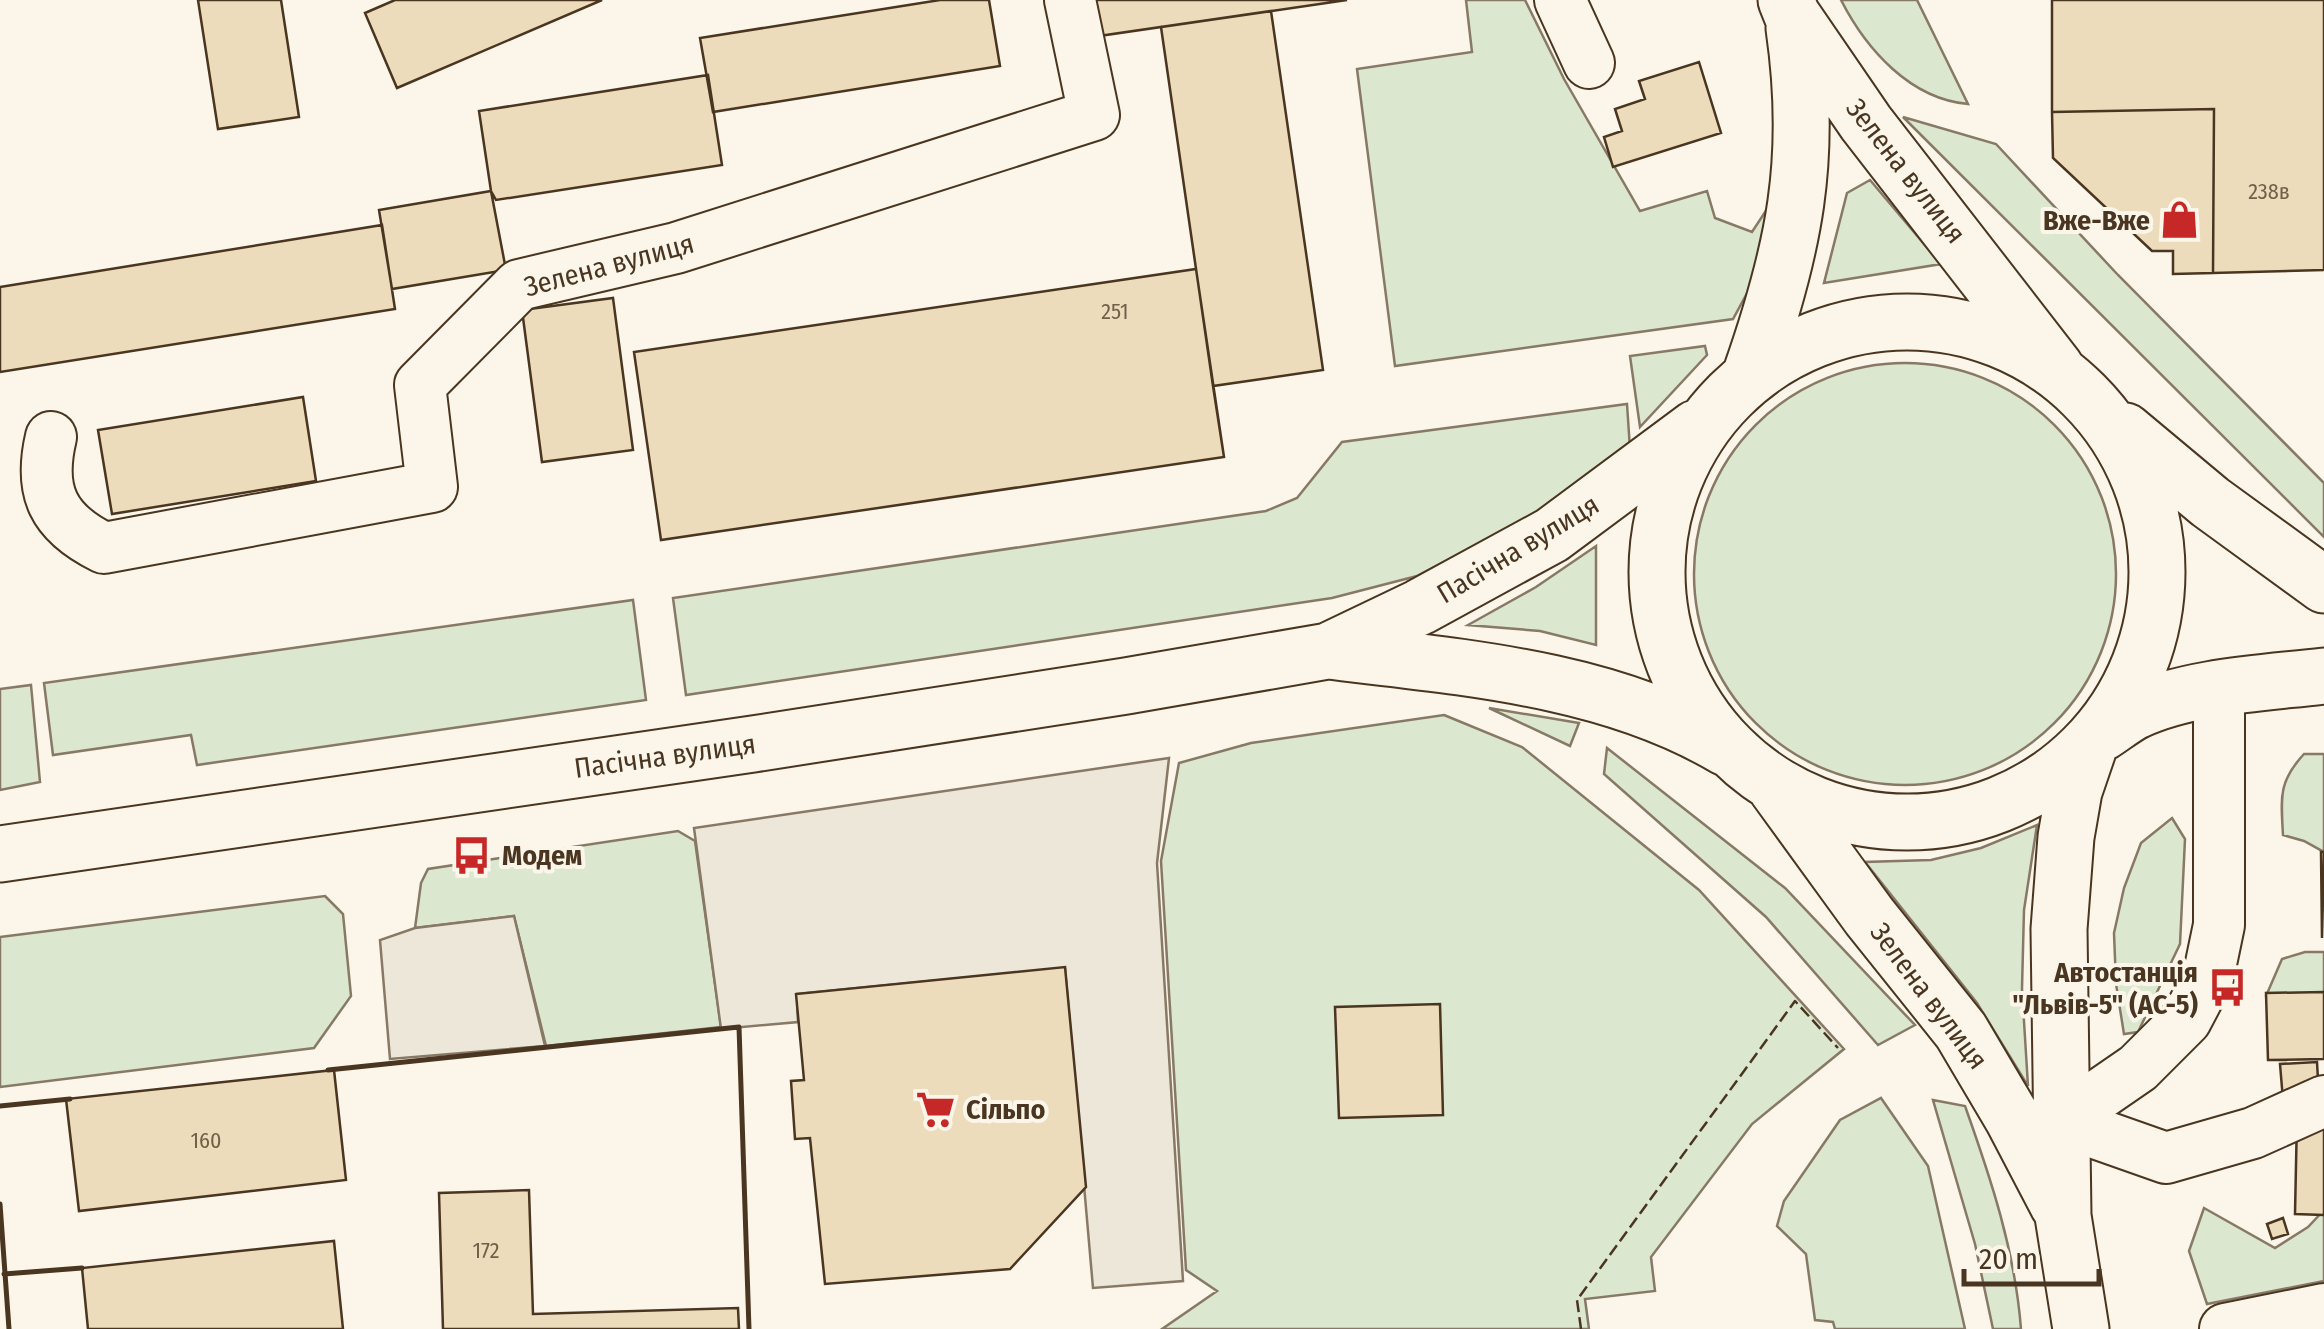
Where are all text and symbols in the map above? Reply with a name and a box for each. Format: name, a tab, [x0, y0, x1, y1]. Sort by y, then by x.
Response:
street label: Зелена вулиця	[1839, 92, 1973, 250]
house number: 238в	[2248, 178, 2290, 205]
shop icon: Вже-Вже	[2159, 199, 2201, 241]
place label: Вже-Вже	[2043, 204, 2150, 237]
street label: Зелена вулиця	[521, 227, 697, 303]
house number: 251	[1101, 298, 1129, 325]
street label: Пасічна вулиця	[1431, 488, 1605, 610]
street label: Пасічна вулиця	[572, 727, 758, 785]
bus stop icon: Модем	[451, 834, 493, 876]
place label: Модем	[502, 839, 582, 872]
street label: Зелена вулиця	[1863, 916, 1995, 1076]
place label: Автостанція "Львів-5" (АС-5)	[2012, 956, 2199, 1021]
bus stop icon: Автостанція "Львів-5" (АС-5)	[2207, 967, 2249, 1009]
supermarket icon: Сільпо	[915, 1088, 957, 1130]
place label: Сільпо	[966, 1093, 1045, 1126]
house number: 160	[191, 1127, 221, 1154]
scale bar	[1964, 1224, 2099, 1286]
house number: 172	[473, 1237, 499, 1264]
text: 20 m	[1979, 1241, 2038, 1277]

